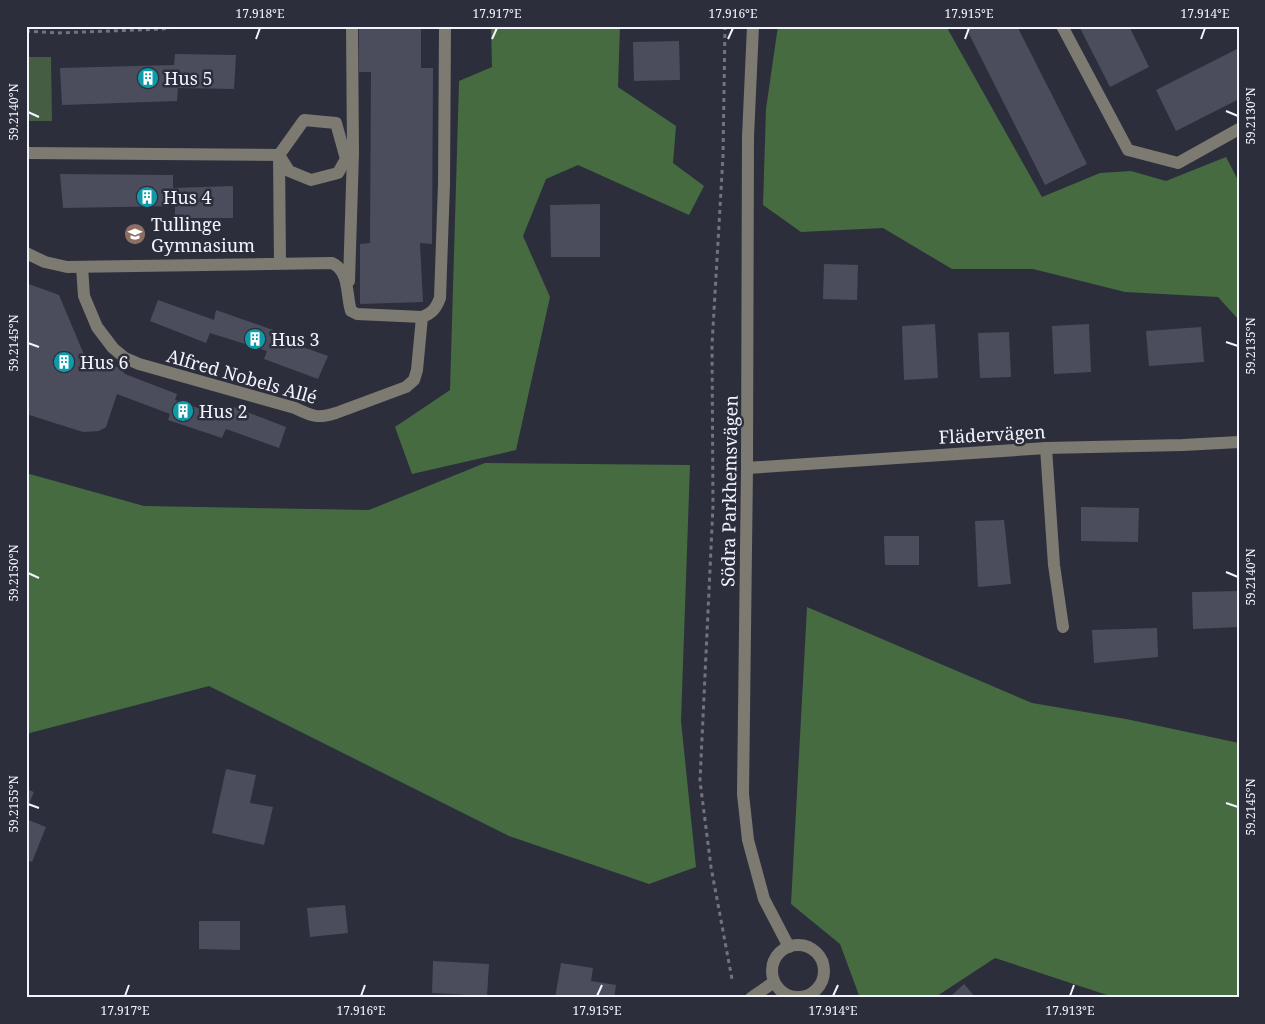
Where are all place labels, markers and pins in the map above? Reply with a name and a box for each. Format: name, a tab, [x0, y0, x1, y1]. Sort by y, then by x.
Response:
building icon: Hus 5	[136, 66, 160, 90]
place label: Hus 5	[164, 66, 213, 90]
building icon: Hus 4	[135, 185, 159, 209]
place label: Hus 4	[163, 185, 212, 209]
place label: Tullinge Gymnasium	[151, 212, 255, 257]
school or university icon: Tullinge Gymnasium	[123, 222, 147, 246]
building icon: Hus 3	[243, 327, 267, 351]
place label: Hus 3	[271, 327, 320, 351]
building icon: Hus 6	[52, 350, 76, 374]
place label: Hus 6	[80, 350, 129, 374]
building icon: Hus 2	[171, 399, 195, 423]
place label: Hus 2	[199, 399, 248, 423]

